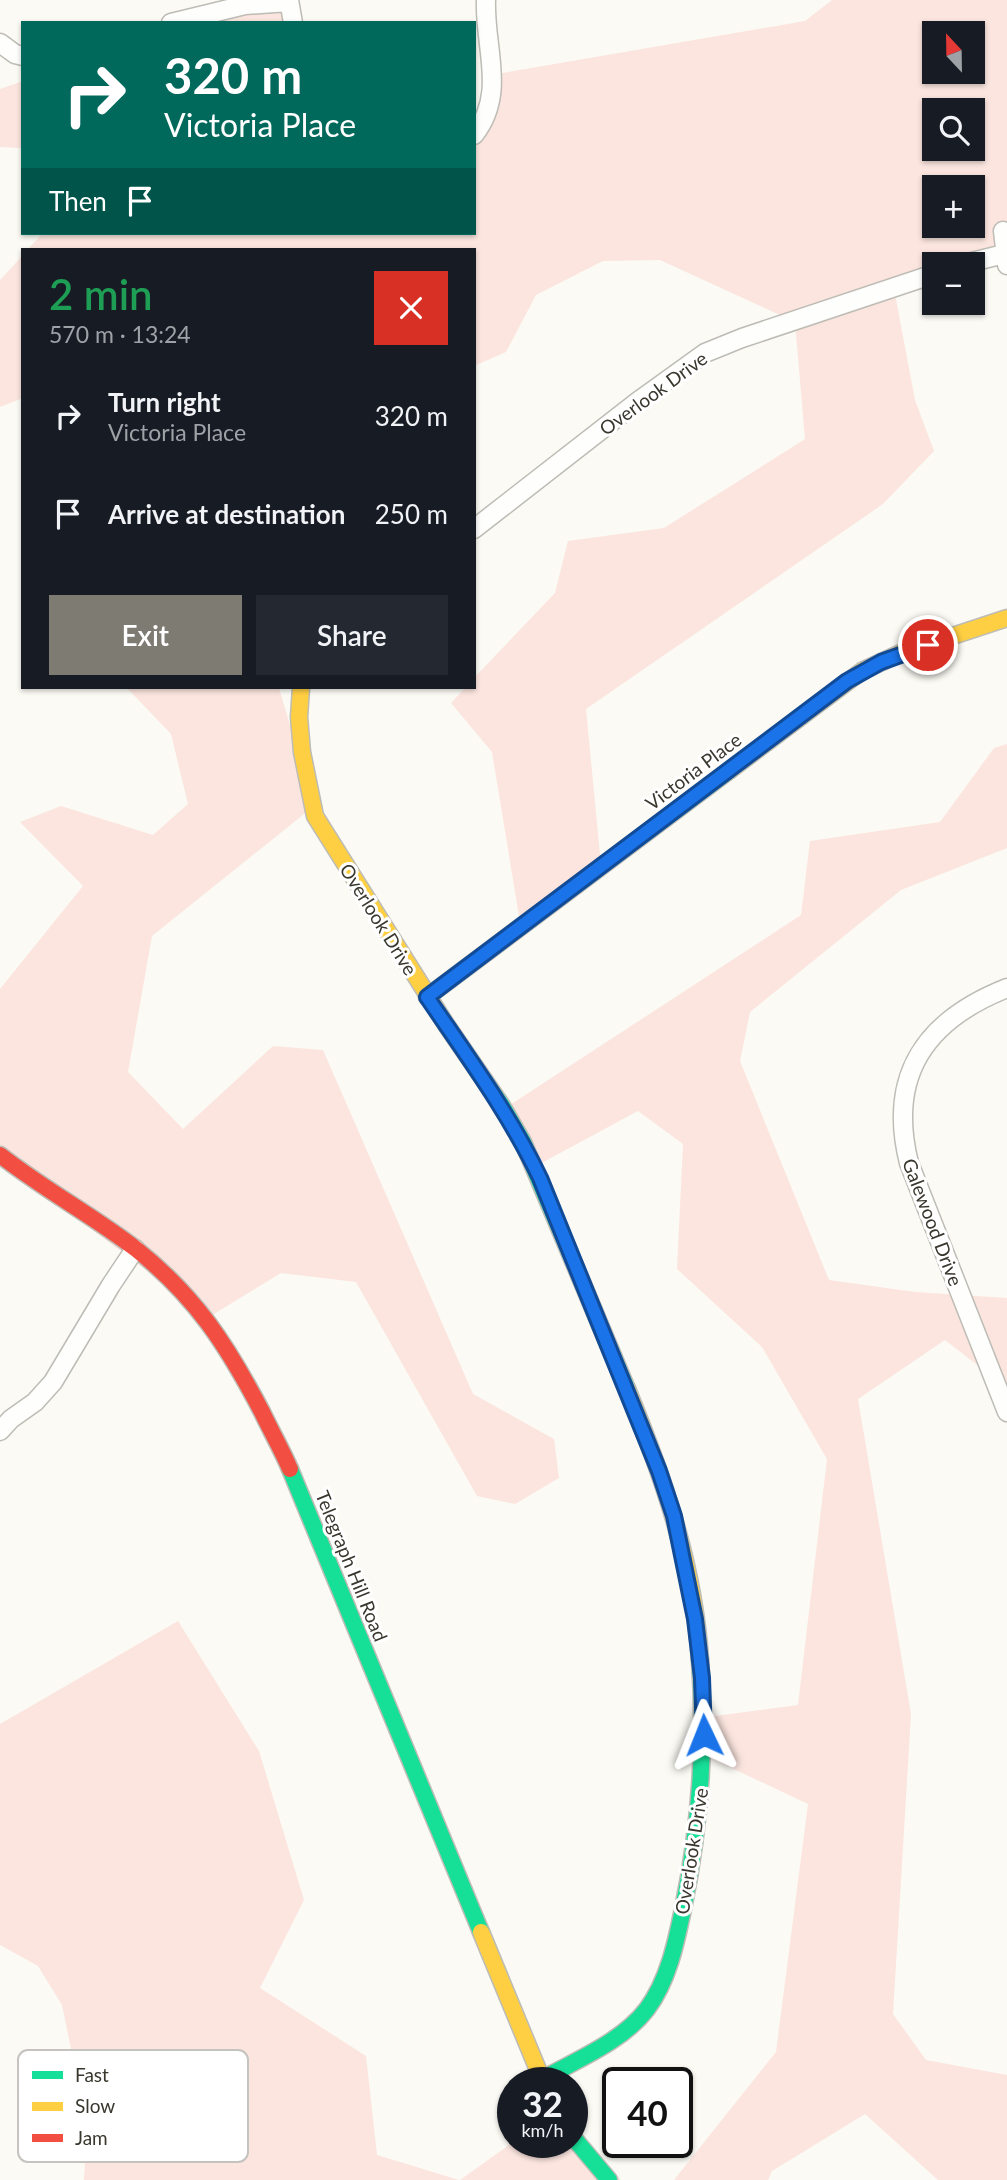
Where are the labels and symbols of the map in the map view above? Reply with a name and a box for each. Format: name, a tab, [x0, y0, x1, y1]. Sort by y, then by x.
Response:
north arrow	[922, 21, 985, 84]
street label: Overlook Drive	[595, 346, 711, 440]
pin	[898, 615, 958, 675]
street label: Victoria Place	[641, 728, 745, 814]
street label: Overlook Drive	[335, 859, 423, 979]
street label: Galewood Drive	[898, 1155, 968, 1289]
street label: Telegraph Hill Road	[311, 1487, 393, 1645]
position arrow	[667, 1698, 741, 1772]
street label: Overlook Drive	[670, 1786, 712, 1916]
legend	[18, 2050, 248, 2162]
text: Fast	[75, 2063, 109, 2086]
speed limit sign: 40	[602, 2067, 693, 2158]
text: Slow	[75, 2094, 115, 2117]
text: Jam	[75, 2126, 108, 2149]

